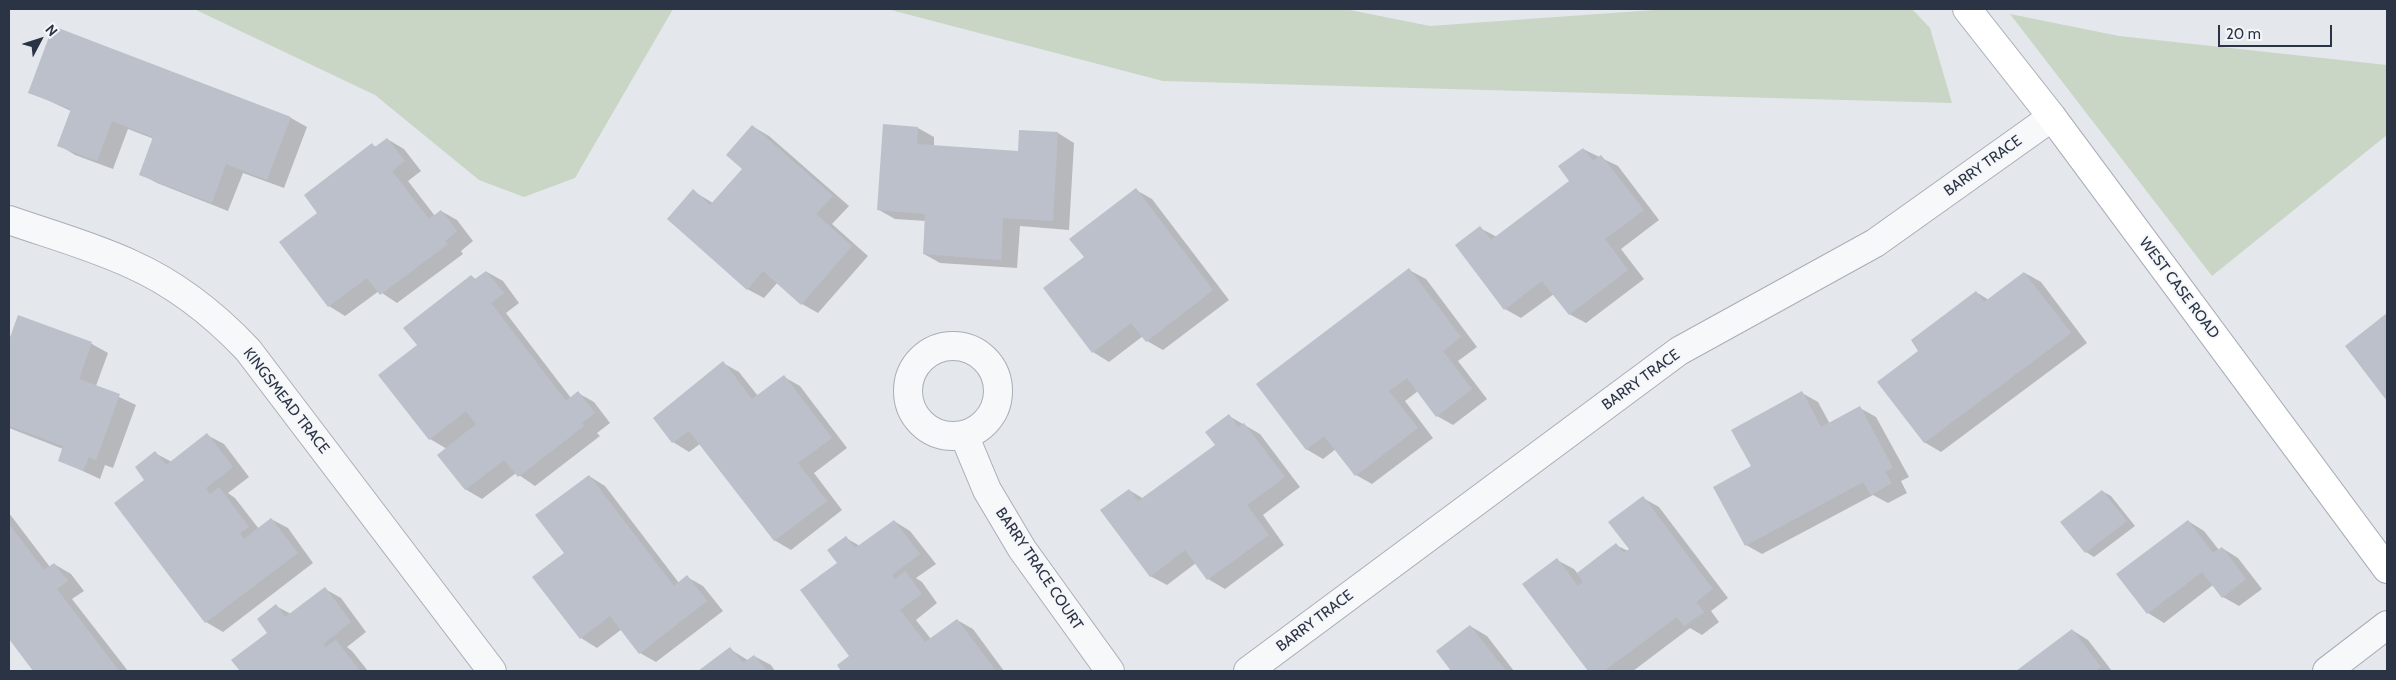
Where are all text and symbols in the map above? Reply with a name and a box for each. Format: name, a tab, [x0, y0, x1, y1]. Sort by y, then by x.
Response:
north arrow	[15, 15, 65, 65]
scale bar	[2221, 15, 2335, 47]
text: N	[41, 21, 62, 40]
text: 20 m	[2226, 25, 2261, 43]
street label: BARRY TRACE	[1941, 132, 2025, 200]
street label: WEST CASE ROAD	[2135, 234, 2223, 342]
street label: KINGSMEAD TRACE	[239, 345, 333, 457]
street label: BARRY TRACE	[1599, 346, 1683, 414]
street label: BARRY TRACE COURT	[991, 505, 1087, 633]
street label: BARRY TRACE	[1273, 586, 1357, 656]

